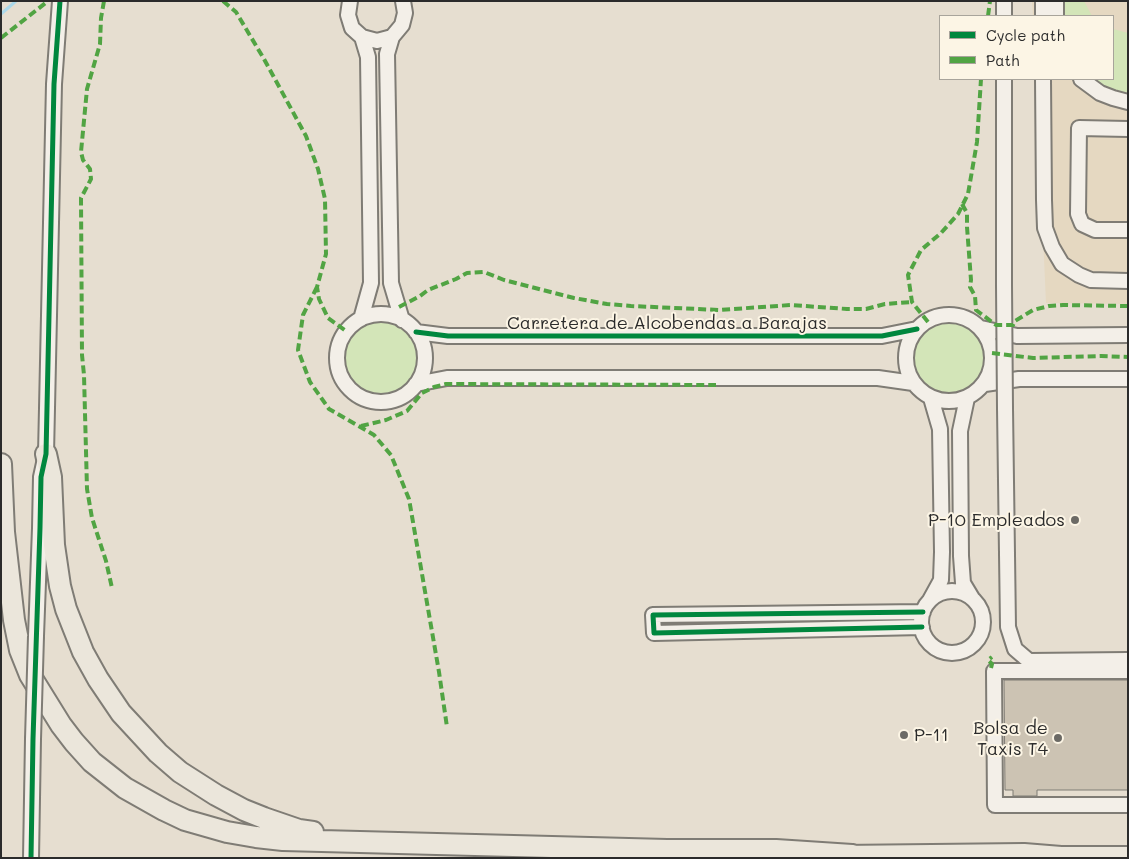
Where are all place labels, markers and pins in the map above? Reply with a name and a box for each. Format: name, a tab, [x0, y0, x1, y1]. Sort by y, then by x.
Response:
place label: P-10 Empleados	[928, 509, 1065, 531]
marker: P-10 Empleados	[1069, 514, 1081, 526]
place label: Bolsa de Taxis T4	[973, 717, 1048, 760]
place label: P-11	[914, 724, 949, 746]
marker: P-11	[898, 729, 910, 741]
marker: Bolsa de Taxis T4	[1052, 732, 1064, 744]

